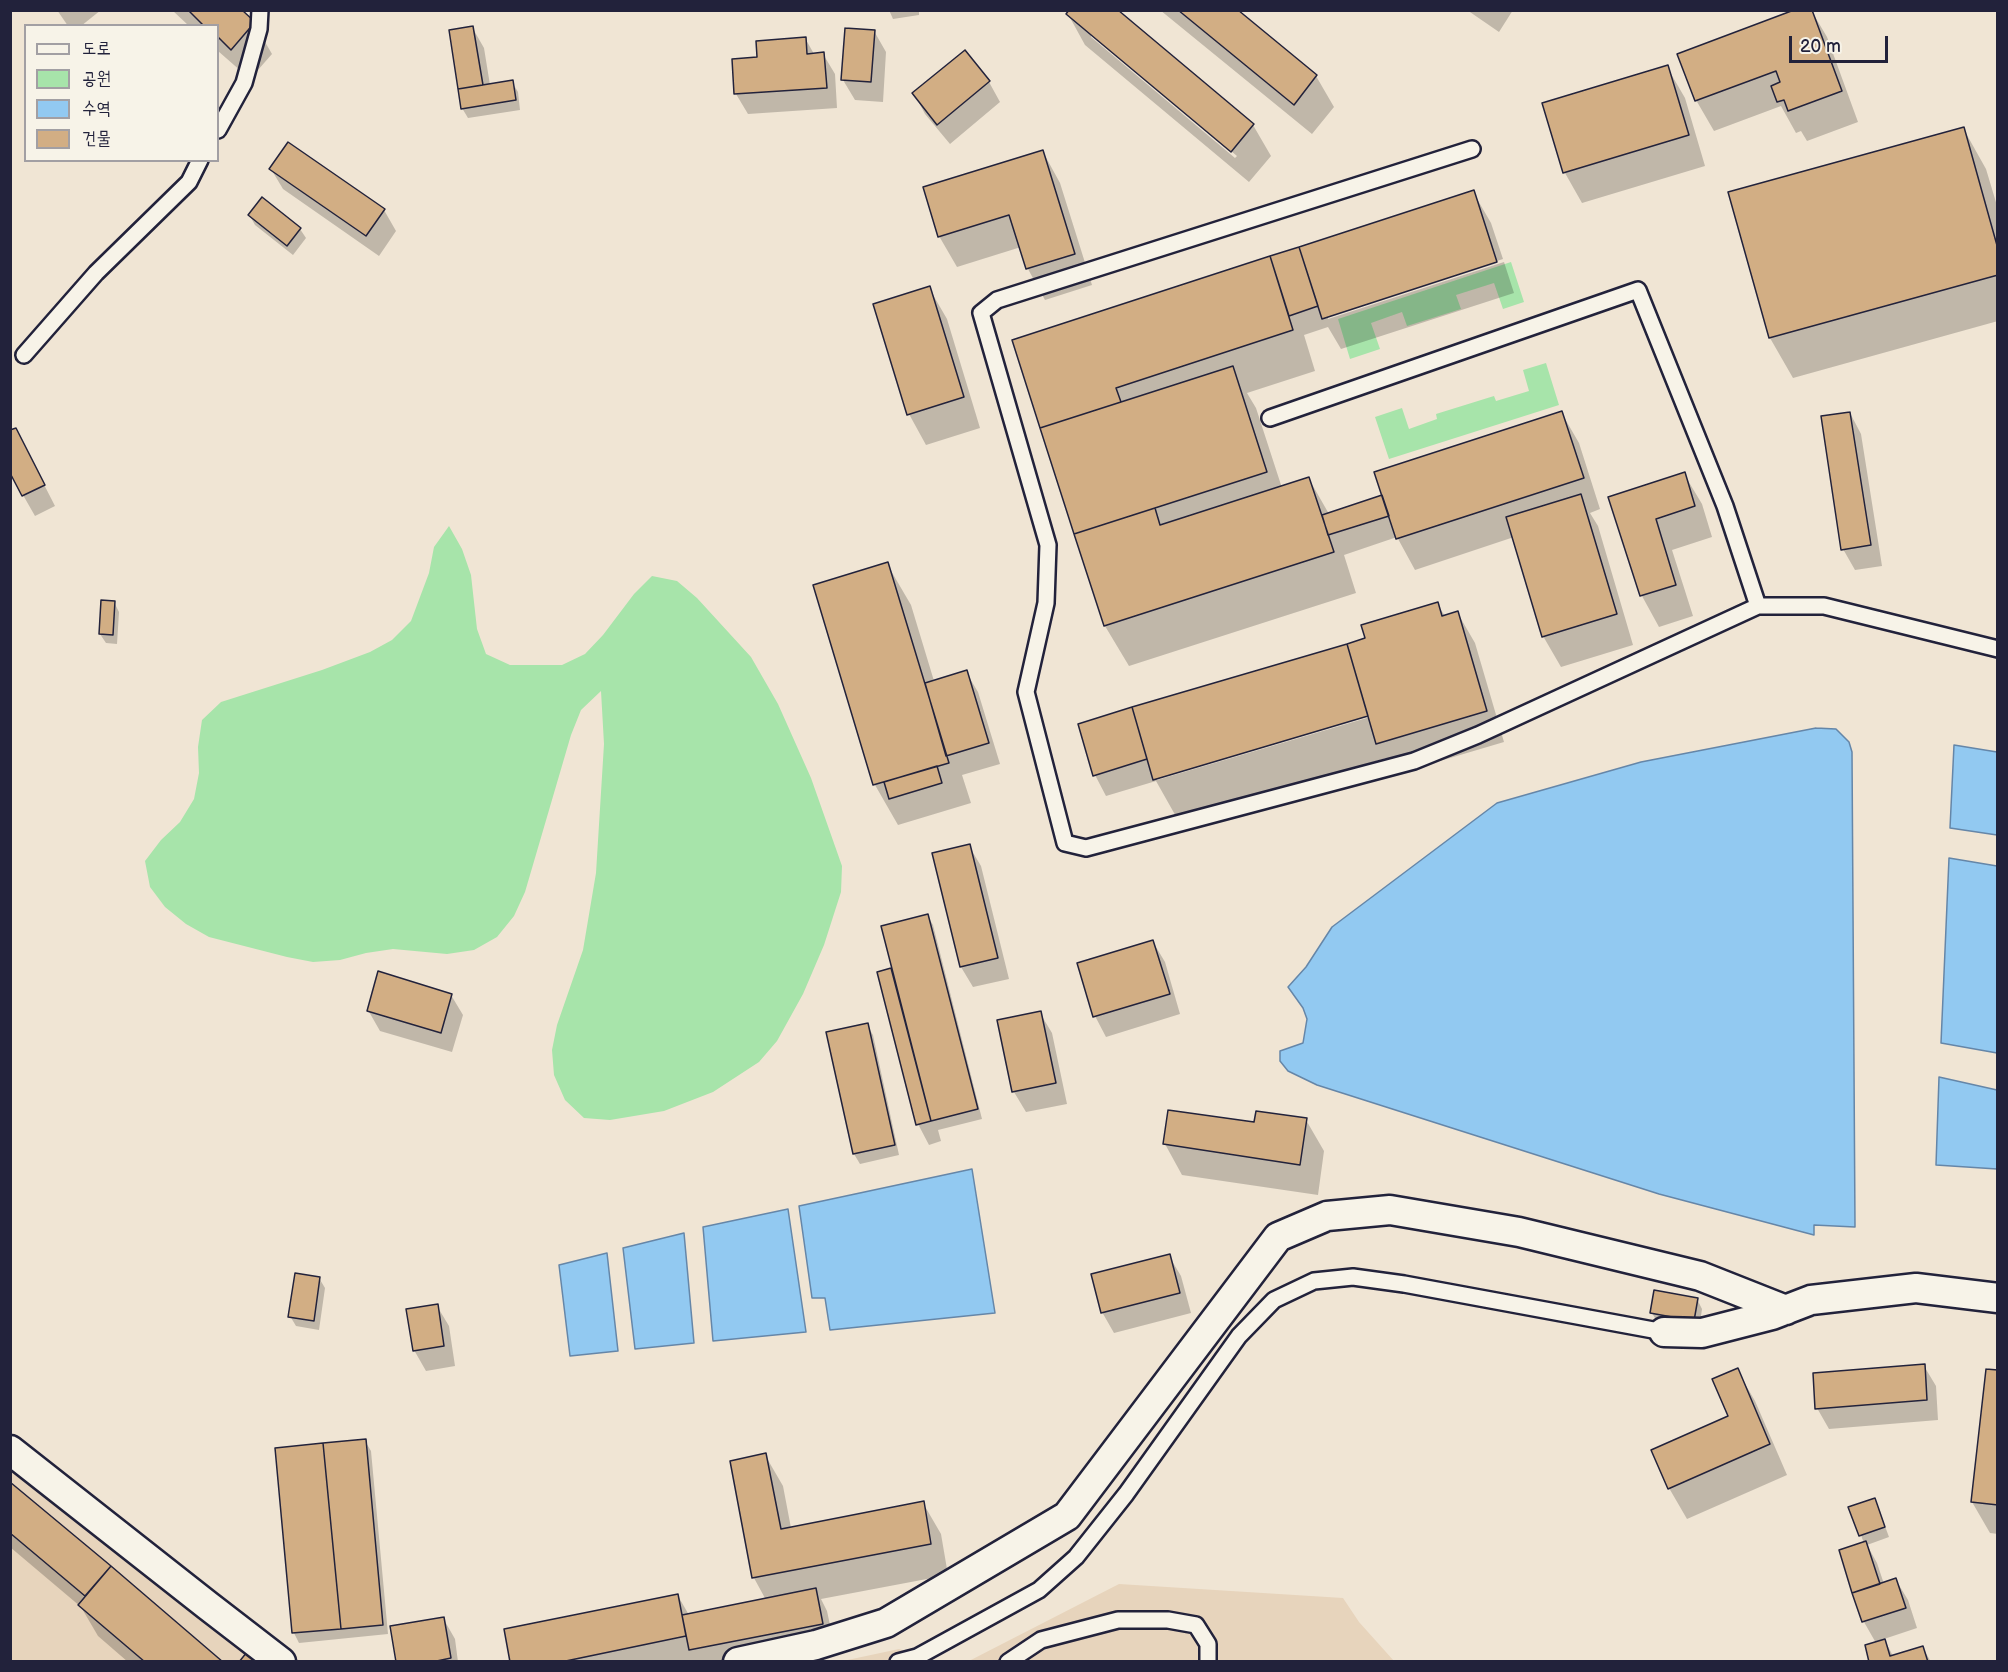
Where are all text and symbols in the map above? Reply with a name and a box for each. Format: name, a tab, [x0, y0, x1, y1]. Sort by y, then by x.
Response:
legend	[24, 24, 219, 162]
scale bar	[1792, 24, 1891, 62]
text: 20 m	[1800, 36, 1841, 57]
text: 도로	[82, 38, 111, 59]
text: 공원	[82, 68, 111, 89]
text: 수역	[82, 98, 111, 119]
text: 건물	[82, 128, 111, 149]

